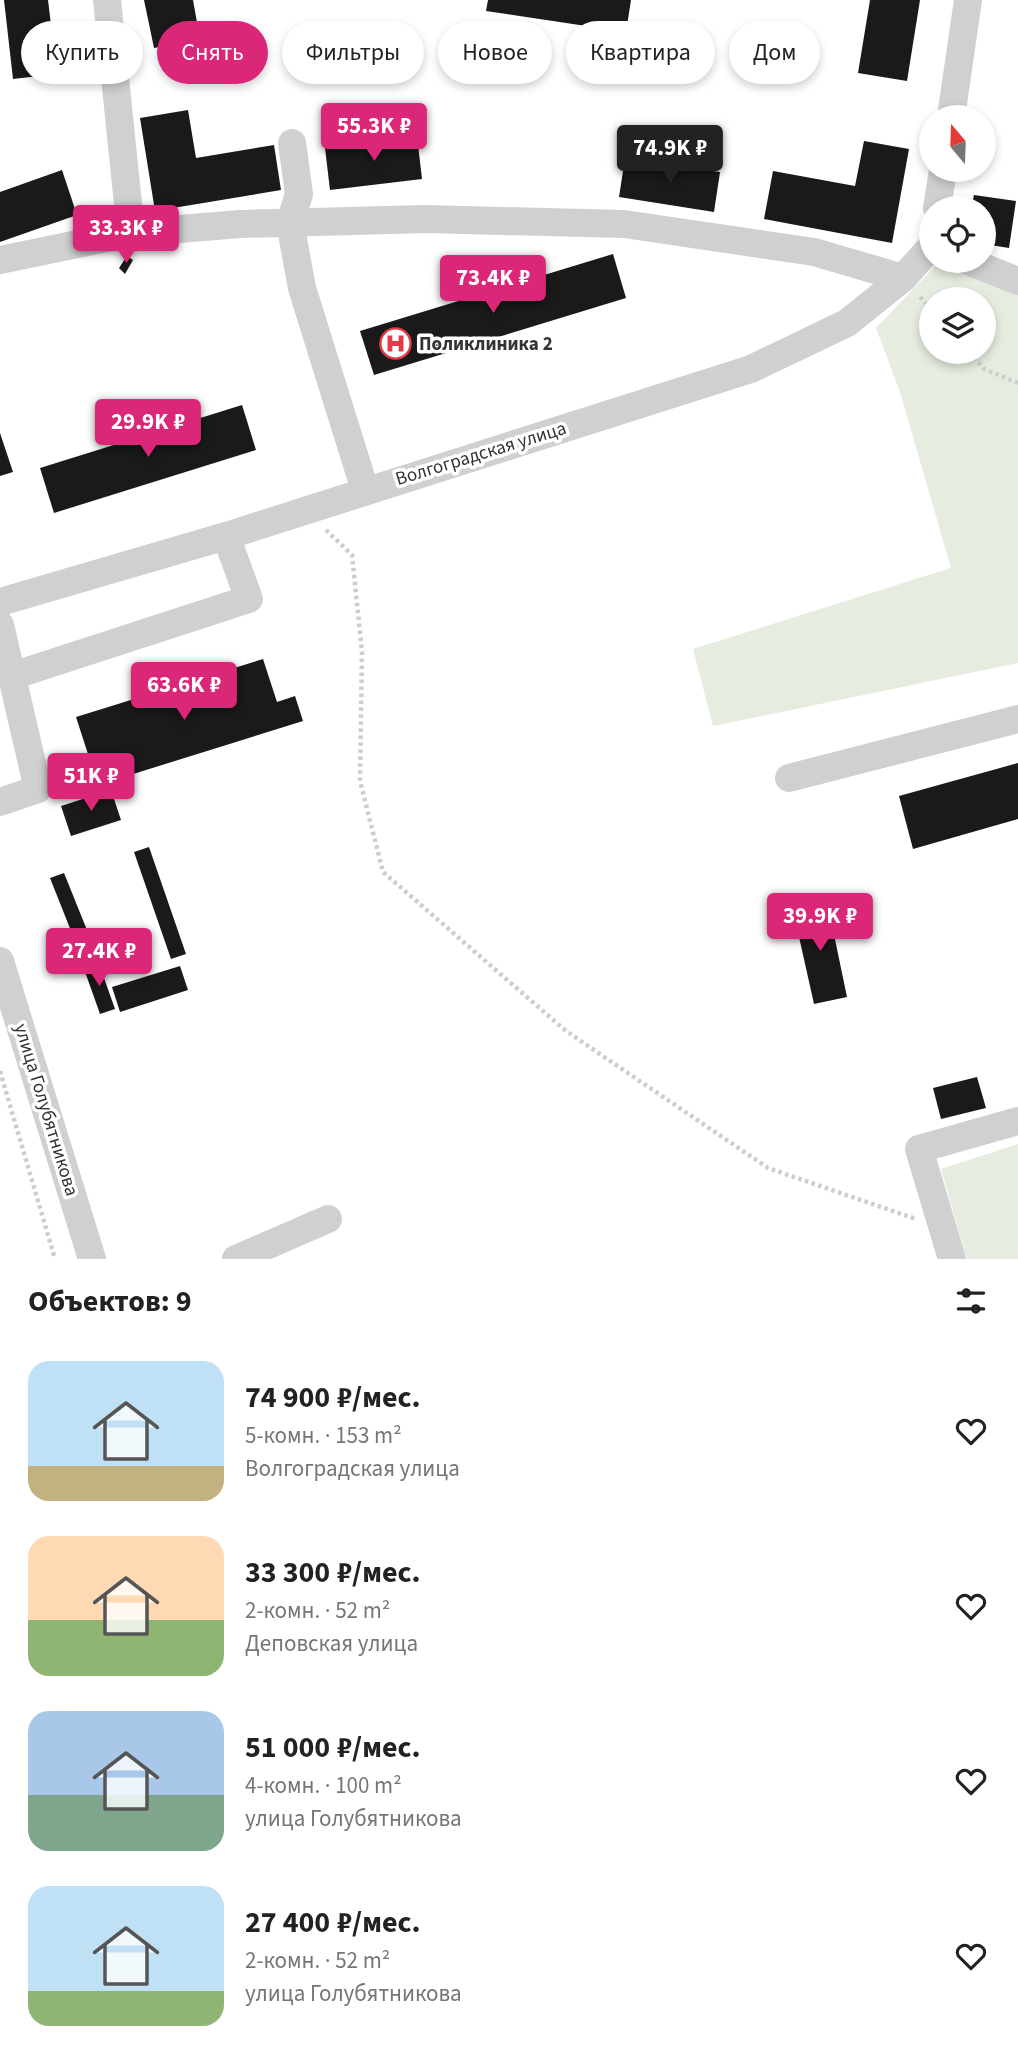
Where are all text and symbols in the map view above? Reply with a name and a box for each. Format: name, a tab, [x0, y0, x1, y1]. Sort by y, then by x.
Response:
chip: Купить	[21, 21, 143, 84]
chip: Снять	[157, 21, 268, 84]
chip: Фильтры	[282, 21, 424, 84]
chip: Новое	[438, 21, 552, 84]
chip: Квартира	[566, 21, 715, 84]
chip: Дом	[729, 21, 820, 84]
pin: 55.3K ₽	[309, 104, 439, 163]
north arrow	[919, 105, 996, 182]
map controls	[919, 105, 996, 364]
text: 55.3K ₽	[337, 109, 411, 142]
pin: 74.9K ₽	[605, 125, 735, 185]
text: 74.9K ₽	[633, 131, 707, 164]
button: locate	[919, 196, 996, 273]
pin: 33.3K ₽	[61, 205, 191, 265]
text: 33.3K ₽	[89, 211, 163, 244]
pin: 73.4K ₽	[428, 256, 558, 315]
text: 73.4K ₽	[456, 261, 530, 294]
button: layers	[919, 287, 996, 364]
hospital icon: Поликлиника 2	[379, 327, 413, 361]
place label: Поликлиника 2	[419, 331, 553, 358]
pin: 29.9K ₽	[83, 400, 213, 459]
text: 29.9K ₽	[111, 405, 185, 438]
street label: Волгоградская улица	[392, 415, 570, 493]
pin: 63.6K ₽	[119, 662, 249, 722]
text: 63.6K ₽	[147, 668, 221, 701]
pin: 51K ₽	[42, 754, 140, 813]
text: 51K ₽	[63, 759, 119, 792]
pin: 39.9K ₽	[755, 894, 885, 953]
text: 39.9K ₽	[783, 899, 857, 932]
pin: 27.4K ₽	[34, 928, 164, 988]
text: 27.4K ₽	[62, 934, 136, 967]
street label: улица Голубятникова	[7, 1020, 85, 1200]
text: Объектов: 9	[28, 1280, 192, 1323]
icon: filters	[952, 1282, 990, 1320]
text: 74 900 ₽/мес.	[245, 1376, 421, 1419]
icon: home	[84, 1389, 168, 1473]
icon: heart	[952, 1412, 990, 1450]
text: 5-комн. · 153 m²	[245, 1419, 402, 1452]
text: Волгоградская улица	[245, 1452, 460, 1485]
text: 33 300 ₽/мес.	[245, 1551, 421, 1594]
icon: home	[84, 1564, 168, 1648]
icon: heart	[952, 1587, 990, 1625]
text: 2-комн. · 52 m²	[245, 1594, 390, 1627]
text: Деповская улица	[245, 1627, 418, 1660]
text: 51 000 ₽/мес.	[245, 1726, 421, 1769]
icon: home	[84, 1739, 168, 1823]
icon: heart	[952, 1762, 990, 1800]
text: 4-комн. · 100 m²	[245, 1769, 402, 1802]
text: улица Голубятникова	[245, 1802, 462, 1835]
text: 27 400 ₽/мес.	[245, 1901, 421, 1944]
icon: home	[84, 1914, 168, 1998]
icon: heart	[952, 1937, 990, 1975]
text: 2-комн. · 52 m²	[245, 1944, 390, 1977]
text: улица Голубятникова	[245, 1977, 462, 2010]

